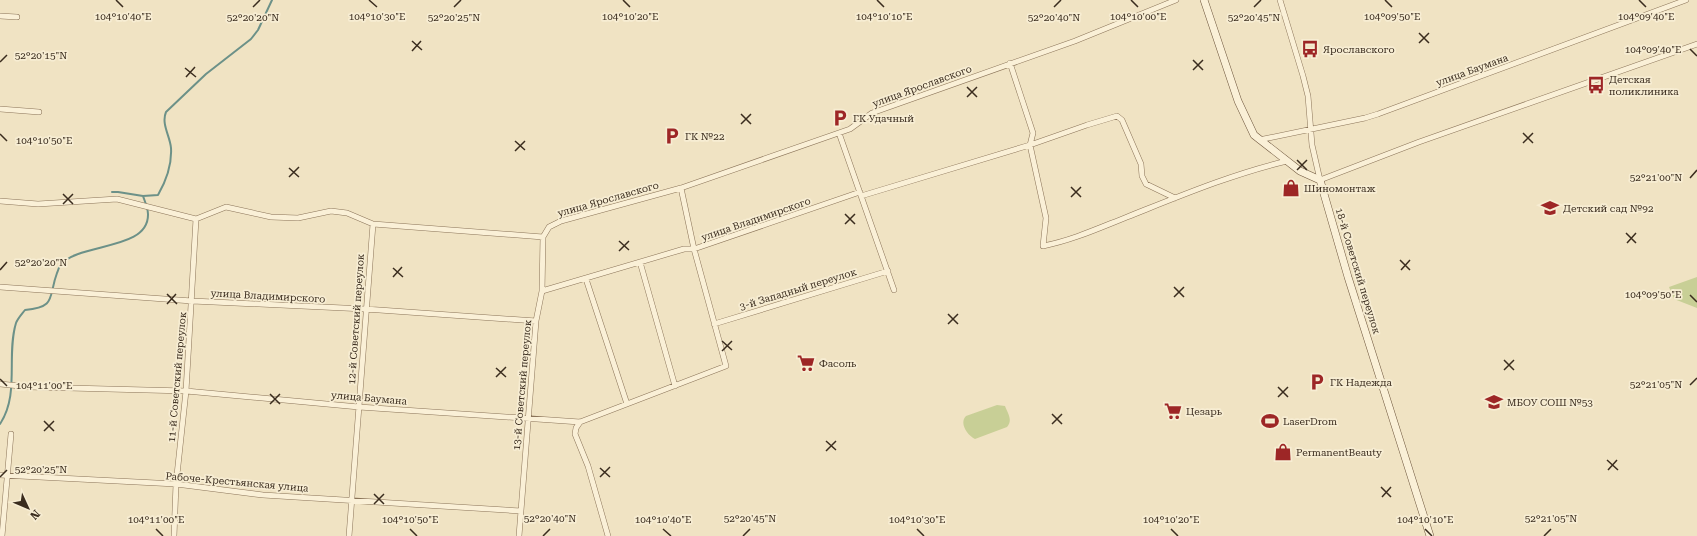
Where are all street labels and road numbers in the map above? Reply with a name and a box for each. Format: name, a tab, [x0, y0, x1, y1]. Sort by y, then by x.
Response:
street label: улица Баумана	[1434, 52, 1510, 88]
street label: улица Ярославского	[871, 63, 973, 109]
street label: улица Ярославского	[556, 179, 660, 219]
street label: улица Владимирского	[700, 195, 812, 243]
street label: 18-й Советский переулок	[1334, 207, 1383, 336]
street label: 12-й Советский переулок	[346, 253, 366, 385]
street label: 3-й Западный переулок	[738, 266, 858, 312]
street label: улица Владимирского	[210, 288, 326, 304]
street label: 11-й Советский переулок	[166, 311, 188, 443]
street label: 13-й Советский переулок	[511, 319, 533, 451]
street label: улица Баумана	[331, 389, 408, 407]
street label: Рабоче-Крестьянская улица	[165, 470, 310, 494]

